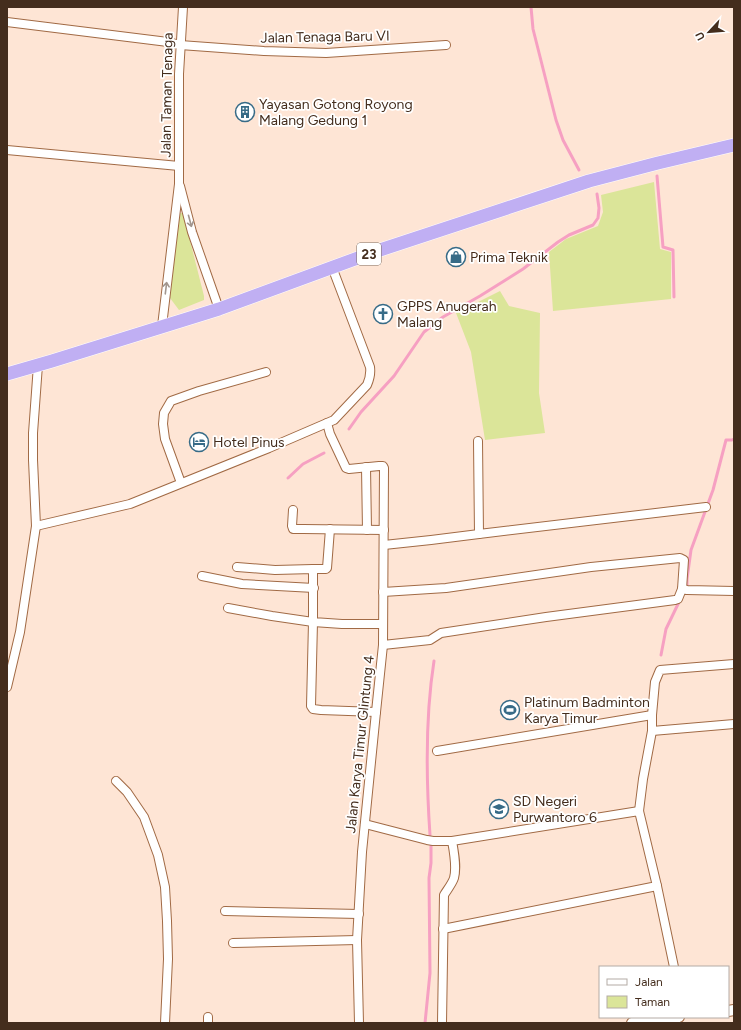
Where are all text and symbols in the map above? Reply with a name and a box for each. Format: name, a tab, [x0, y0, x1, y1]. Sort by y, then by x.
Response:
north arrow	[689, 12, 729, 52]
street label: Jalan Tenaga Baru VI	[260, 27, 390, 47]
text: U	[693, 30, 708, 42]
street label: Jalan Taman Tenaga	[157, 32, 177, 158]
place label: Yayasan Gotong Royong Malang Gedung 1	[259, 96, 413, 129]
building icon: Yayasan Gotong Royong Malang Gedung 1	[234, 101, 256, 123]
one-way arrow	[186, 215, 194, 228]
road number: 23	[357, 243, 381, 265]
shop icon: Prima Teknik	[445, 246, 467, 268]
place label: Prima Teknik	[470, 249, 548, 266]
one-way arrow	[162, 282, 170, 295]
place label: GPPS Anugerah Malang	[397, 298, 497, 331]
church icon: GPPS Anugerah Malang	[372, 303, 394, 325]
hotel icon: Hotel Pinus	[188, 431, 210, 453]
place label: Hotel Pinus	[213, 434, 285, 451]
street label: Jalan Karya Timur Glintung 4	[342, 654, 378, 834]
place label: Platinum Badminton Karya Timur	[524, 694, 650, 727]
sports icon: Platinum Badminton Karya Timur	[499, 699, 521, 721]
place label: SD Negeri Purwantoro 6	[513, 793, 597, 826]
school or university icon: SD Negeri Purwantoro 6	[488, 798, 510, 820]
legend	[599, 966, 729, 1018]
text: Jalan	[635, 975, 663, 989]
text: Taman	[635, 995, 670, 1009]

